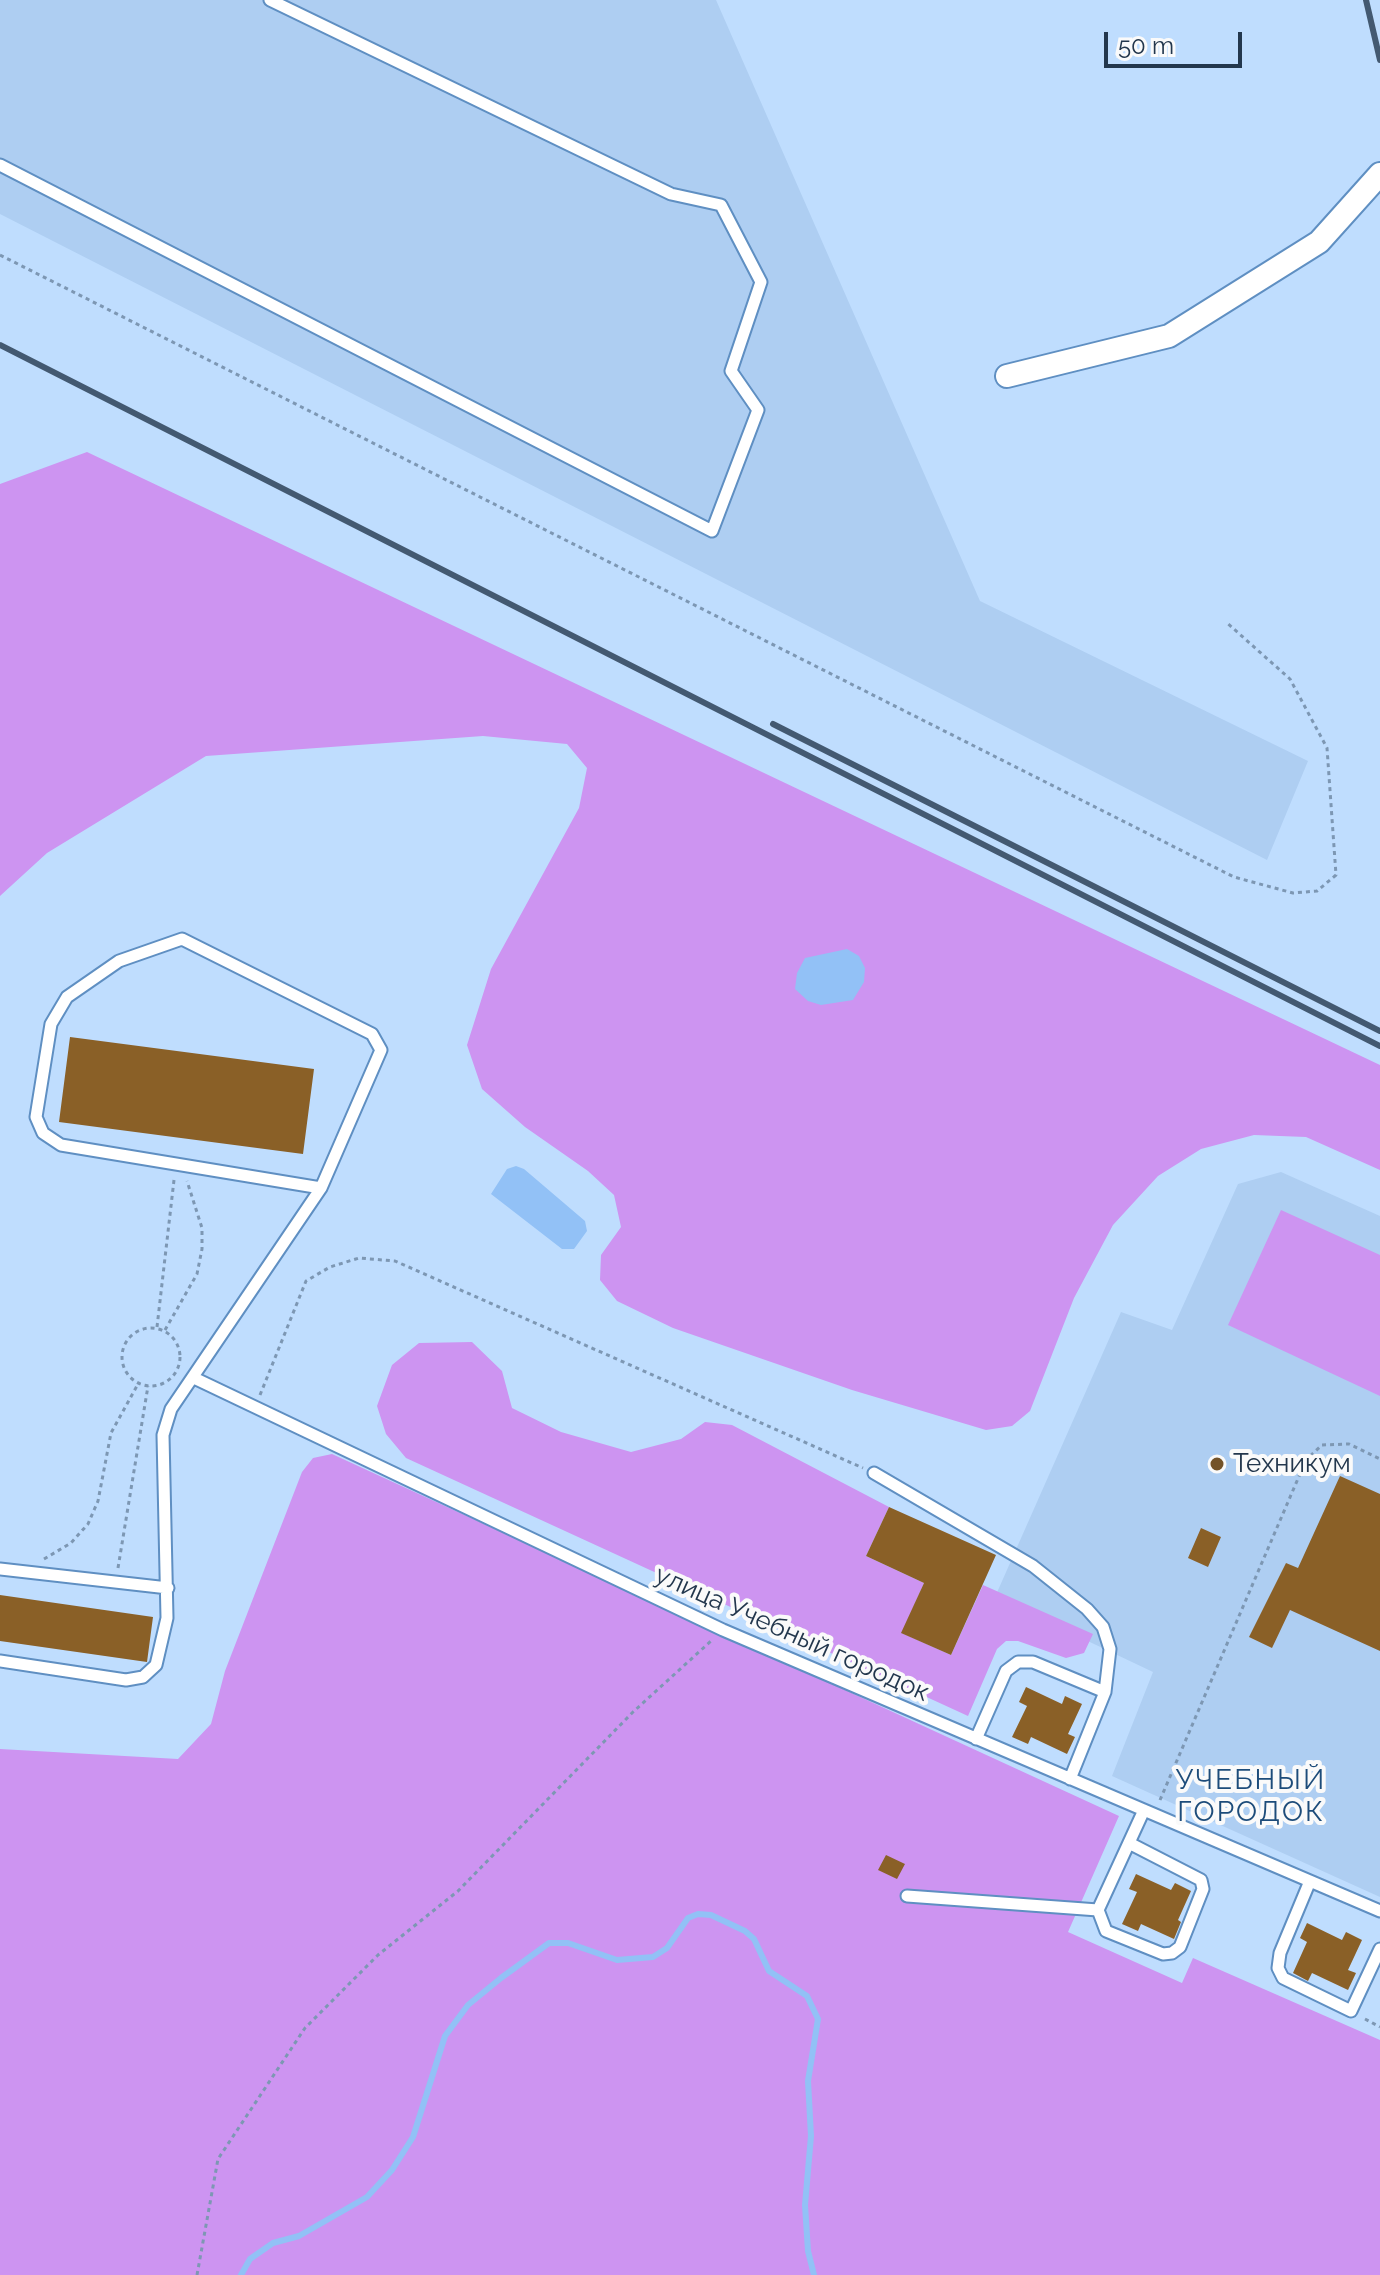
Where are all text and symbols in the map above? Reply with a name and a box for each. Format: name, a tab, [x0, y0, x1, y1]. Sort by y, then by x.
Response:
scale bar	[1108, 16, 1246, 66]
text: 50 m	[1118, 31, 1174, 60]
place label: Техникум	[1233, 1448, 1351, 1480]
marker: Техникум	[1208, 1455, 1226, 1473]
street label: улица Учебный городок	[650, 1559, 934, 1709]
district label: УЧЕБНЫЙ ГОРОДОК	[1176, 1764, 1326, 1830]

